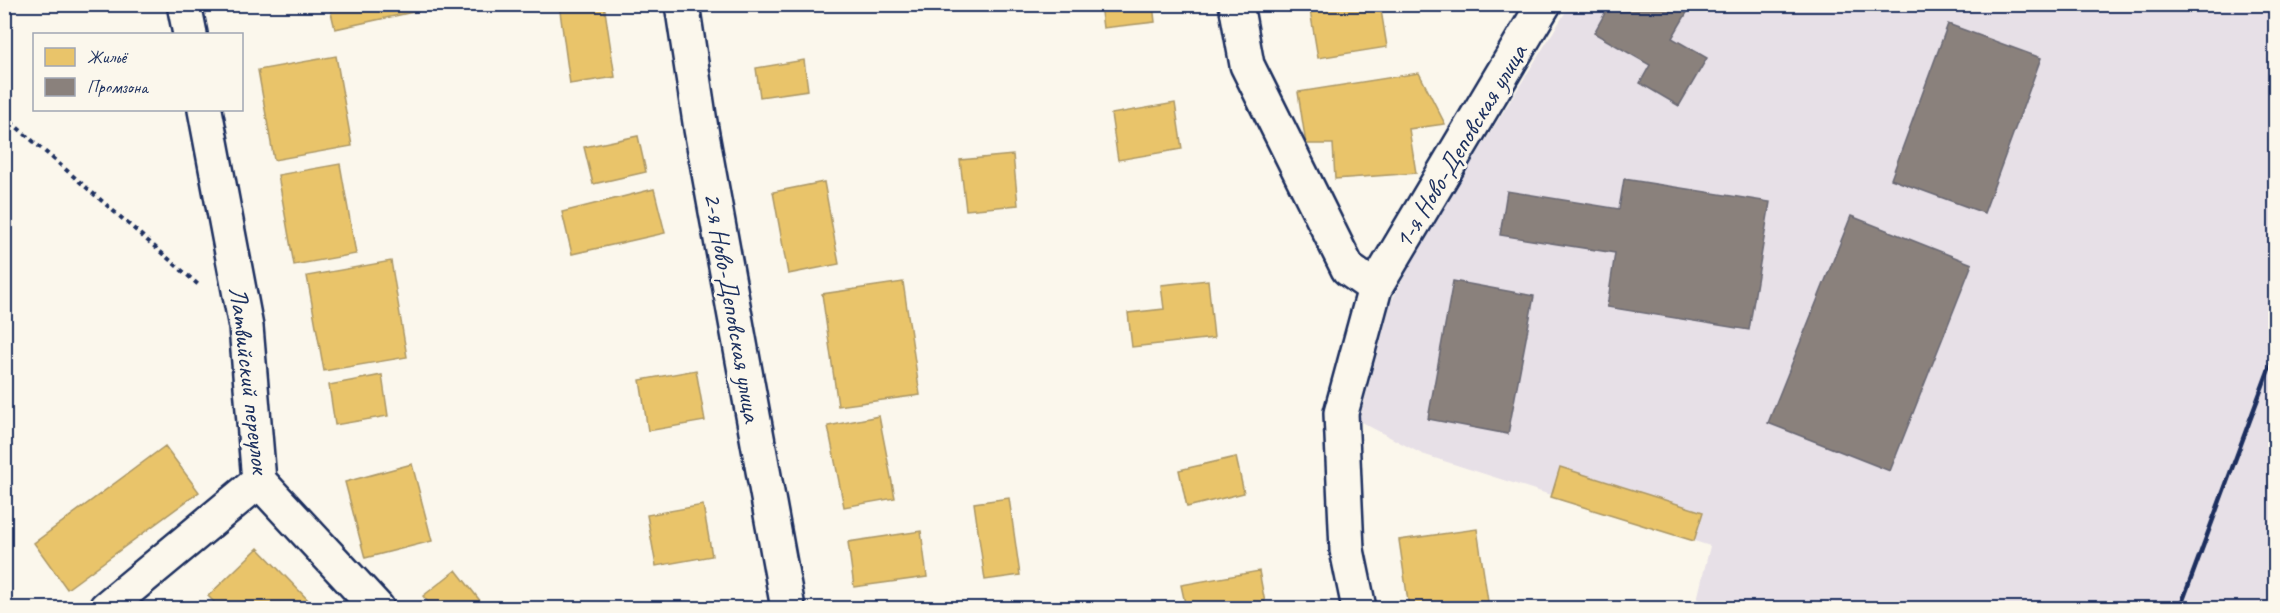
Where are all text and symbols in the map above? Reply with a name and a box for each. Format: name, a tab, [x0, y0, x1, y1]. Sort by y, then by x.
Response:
legend	[33, 33, 243, 111]
street label: 1-я Ново-Деповская улица	[1386, 37, 1535, 254]
text: Жильё	[87, 46, 129, 68]
text: Промзона	[87, 76, 149, 98]
street label: 2-я Ново-Деповская улица	[696, 190, 769, 426]
street label: Латвийский переулок	[222, 285, 278, 478]

